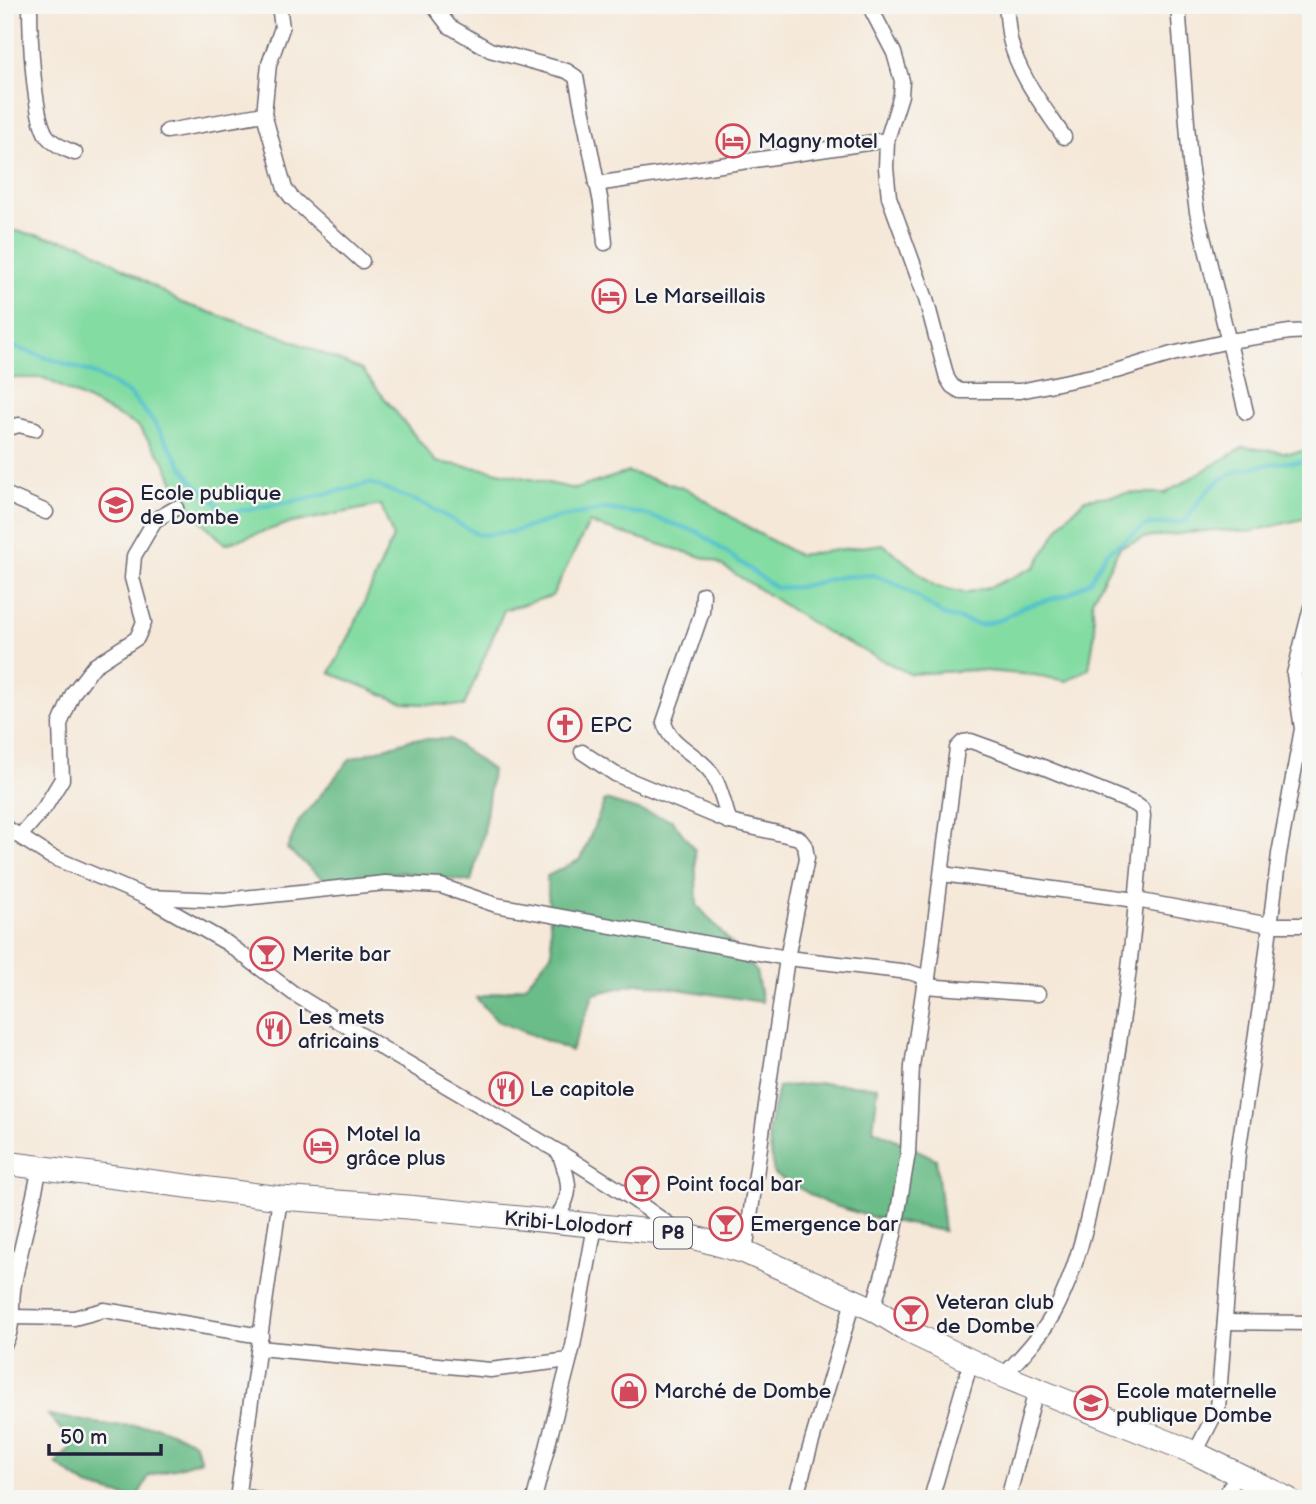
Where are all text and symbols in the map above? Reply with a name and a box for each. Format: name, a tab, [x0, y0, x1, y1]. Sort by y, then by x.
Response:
hotel icon: Magny motel	[714, 122, 752, 160]
place label: Magny motel	[758, 129, 878, 154]
hotel icon: Le Marseillais	[590, 277, 628, 315]
place label: Le Marseillais	[634, 284, 765, 309]
place label: Ecole publique de Dombe	[140, 481, 281, 530]
school or university icon: Ecole publique de Dombe	[97, 486, 135, 524]
church icon: EPC	[546, 706, 584, 744]
place label: EPC	[590, 713, 632, 738]
bar icon: Merite bar	[248, 935, 286, 973]
place label: Merite bar	[292, 942, 391, 967]
place label: Les mets africains	[298, 1005, 384, 1054]
restaurant icon: Les mets africains	[255, 1010, 293, 1048]
restaurant icon: Le capitole	[487, 1070, 525, 1108]
place label: Le capitole	[530, 1077, 634, 1102]
place label: Motel la grâce plus	[346, 1122, 445, 1171]
hotel icon: Motel la grâce plus	[302, 1127, 340, 1165]
bar icon: Point focal bar	[623, 1165, 661, 1203]
place label: Point focal bar	[666, 1172, 802, 1197]
bar icon: Emergence bar	[707, 1205, 745, 1243]
street label: Kribi-Lolodorf	[503, 1206, 634, 1242]
place label: Emergence bar	[750, 1212, 898, 1237]
road number: P8	[654, 1218, 692, 1248]
place label: Veteran club de Dombe	[936, 1290, 1054, 1339]
bar icon: Veteran club de Dombe	[892, 1295, 930, 1333]
shop icon: Marché de Dombe	[610, 1372, 648, 1410]
place label: Marché de Dombe	[654, 1379, 831, 1404]
place label: Ecole maternelle publique Dombe	[1116, 1379, 1277, 1428]
school or university icon: Ecole maternelle publique Dombe	[1072, 1384, 1110, 1422]
scale bar	[49, 1413, 161, 1457]
text: 50 m	[60, 1425, 107, 1450]

